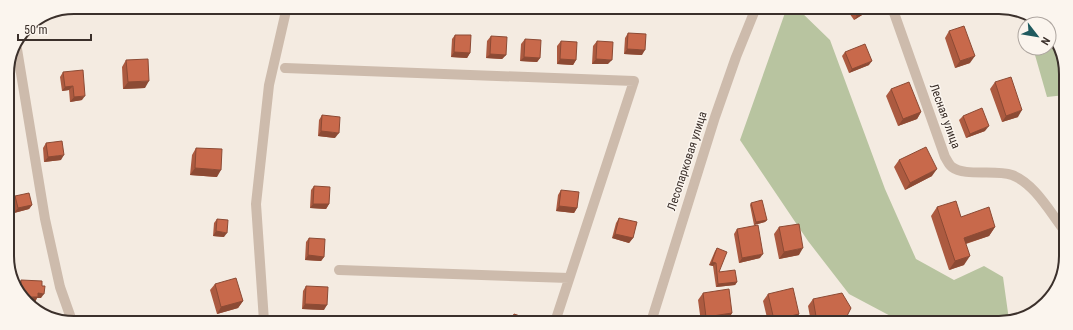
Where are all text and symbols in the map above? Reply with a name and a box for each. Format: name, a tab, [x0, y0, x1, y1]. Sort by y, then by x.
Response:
scale bar	[18, 16, 91, 42]
north arrow	[1017, 16, 1057, 56]
text: 50 m	[24, 23, 48, 37]
text: N	[1038, 35, 1052, 47]
street label: Лесная улица	[927, 82, 963, 151]
street label: Лесопарковая улица	[664, 109, 710, 212]

